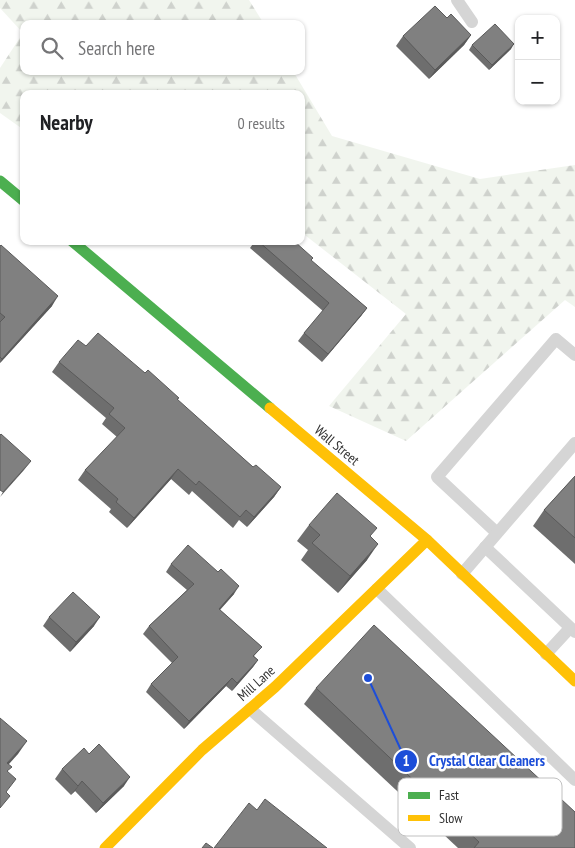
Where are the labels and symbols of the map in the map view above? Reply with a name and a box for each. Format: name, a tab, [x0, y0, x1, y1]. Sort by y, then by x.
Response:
street label: Wall Street	[311, 421, 363, 469]
street label: Mill Lane	[233, 661, 279, 705]
callout: Crystal Clear Cleaners	[394, 746, 555, 776]
text: 1	[402, 751, 410, 770]
text: Crystal Clear Cleaners	[429, 751, 545, 770]
legend	[398, 778, 562, 836]
text: Fast	[439, 786, 459, 804]
text: Slow	[439, 809, 463, 827]

